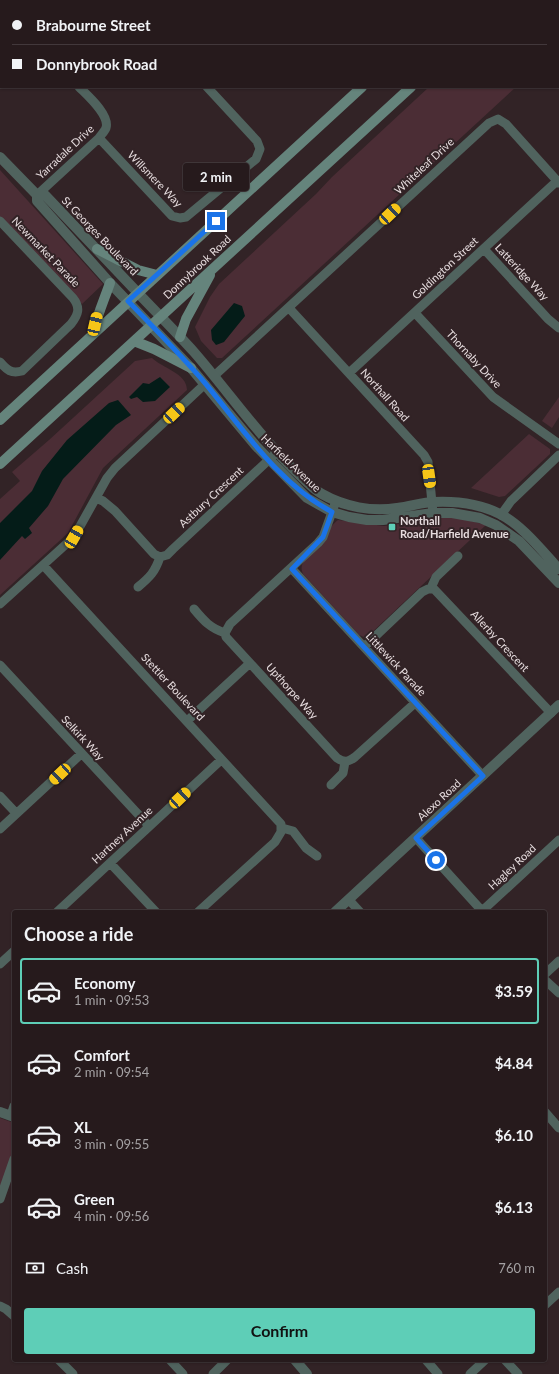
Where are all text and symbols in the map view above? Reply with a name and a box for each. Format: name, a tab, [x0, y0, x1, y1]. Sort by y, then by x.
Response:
text: Brabourne Street	[36, 16, 151, 34]
text: Donnybrook Road	[36, 55, 157, 73]
street label: Yarradale Drive	[33, 122, 96, 181]
street label: Whiteleaf Drive	[391, 135, 456, 196]
street label: Willsmere Way	[125, 148, 186, 210]
callout: 2 min	[183, 163, 249, 191]
text: 2 min	[200, 169, 232, 185]
street label: St Georges Boulevard	[60, 194, 141, 278]
car	[377, 201, 403, 227]
route end	[207, 212, 225, 230]
street label: Newmarket Parade	[10, 214, 83, 289]
street label: Donnybrook Road	[160, 232, 233, 301]
street label: Goldington Street	[409, 234, 480, 302]
street label: Latteridge Way	[493, 241, 552, 303]
car	[86, 311, 104, 337]
street label: Thornaby Drive	[444, 327, 505, 391]
street label: Northall Road	[358, 366, 412, 424]
car	[161, 400, 187, 426]
street label: Harfield Avenue	[259, 431, 324, 494]
street label: Astbury Crescent	[176, 463, 246, 530]
car	[421, 463, 437, 489]
place label: Northall Road/Harfield Avenue	[400, 514, 509, 540]
marker: Northall Road/Harfield Avenue	[387, 522, 397, 532]
car	[63, 524, 85, 550]
street label: Allerby Crescent	[469, 607, 532, 674]
street label: Littlewick Parade	[364, 629, 429, 698]
street label: Stettler Boulevard	[139, 651, 208, 723]
street label: Upthorpe Way	[264, 660, 321, 722]
street label: Selkirk Way	[59, 713, 108, 763]
car	[47, 761, 73, 787]
street label: Alexo Road	[414, 776, 463, 823]
car	[167, 785, 193, 811]
street label: Hartney Avenue	[89, 803, 155, 866]
street label: Hagley Road	[485, 841, 538, 892]
route start	[427, 851, 445, 869]
text: Choose a ride	[24, 923, 133, 945]
icon: car	[26, 973, 62, 1009]
text: Economy	[74, 974, 135, 992]
text: $3.59	[495, 982, 533, 1000]
text: 1 min · 09:53	[74, 992, 149, 1008]
icon: car	[26, 1045, 62, 1081]
text: Comfort	[74, 1046, 130, 1064]
text: $4.84	[495, 1054, 533, 1072]
text: 2 min · 09:54	[74, 1064, 149, 1080]
icon: car	[26, 1117, 62, 1153]
text: XL	[74, 1118, 92, 1136]
text: $6.10	[495, 1126, 533, 1144]
text: 3 min · 09:55	[74, 1136, 149, 1152]
icon: car	[26, 1189, 62, 1225]
text: Green	[74, 1190, 115, 1208]
text: $6.13	[495, 1198, 533, 1216]
text: 4 min · 09:56	[74, 1208, 149, 1224]
icon: cash	[24, 1257, 46, 1279]
text: Cash	[56, 1259, 88, 1277]
text: 760 m	[498, 1260, 535, 1276]
button: Confirm	[24, 1308, 535, 1354]

